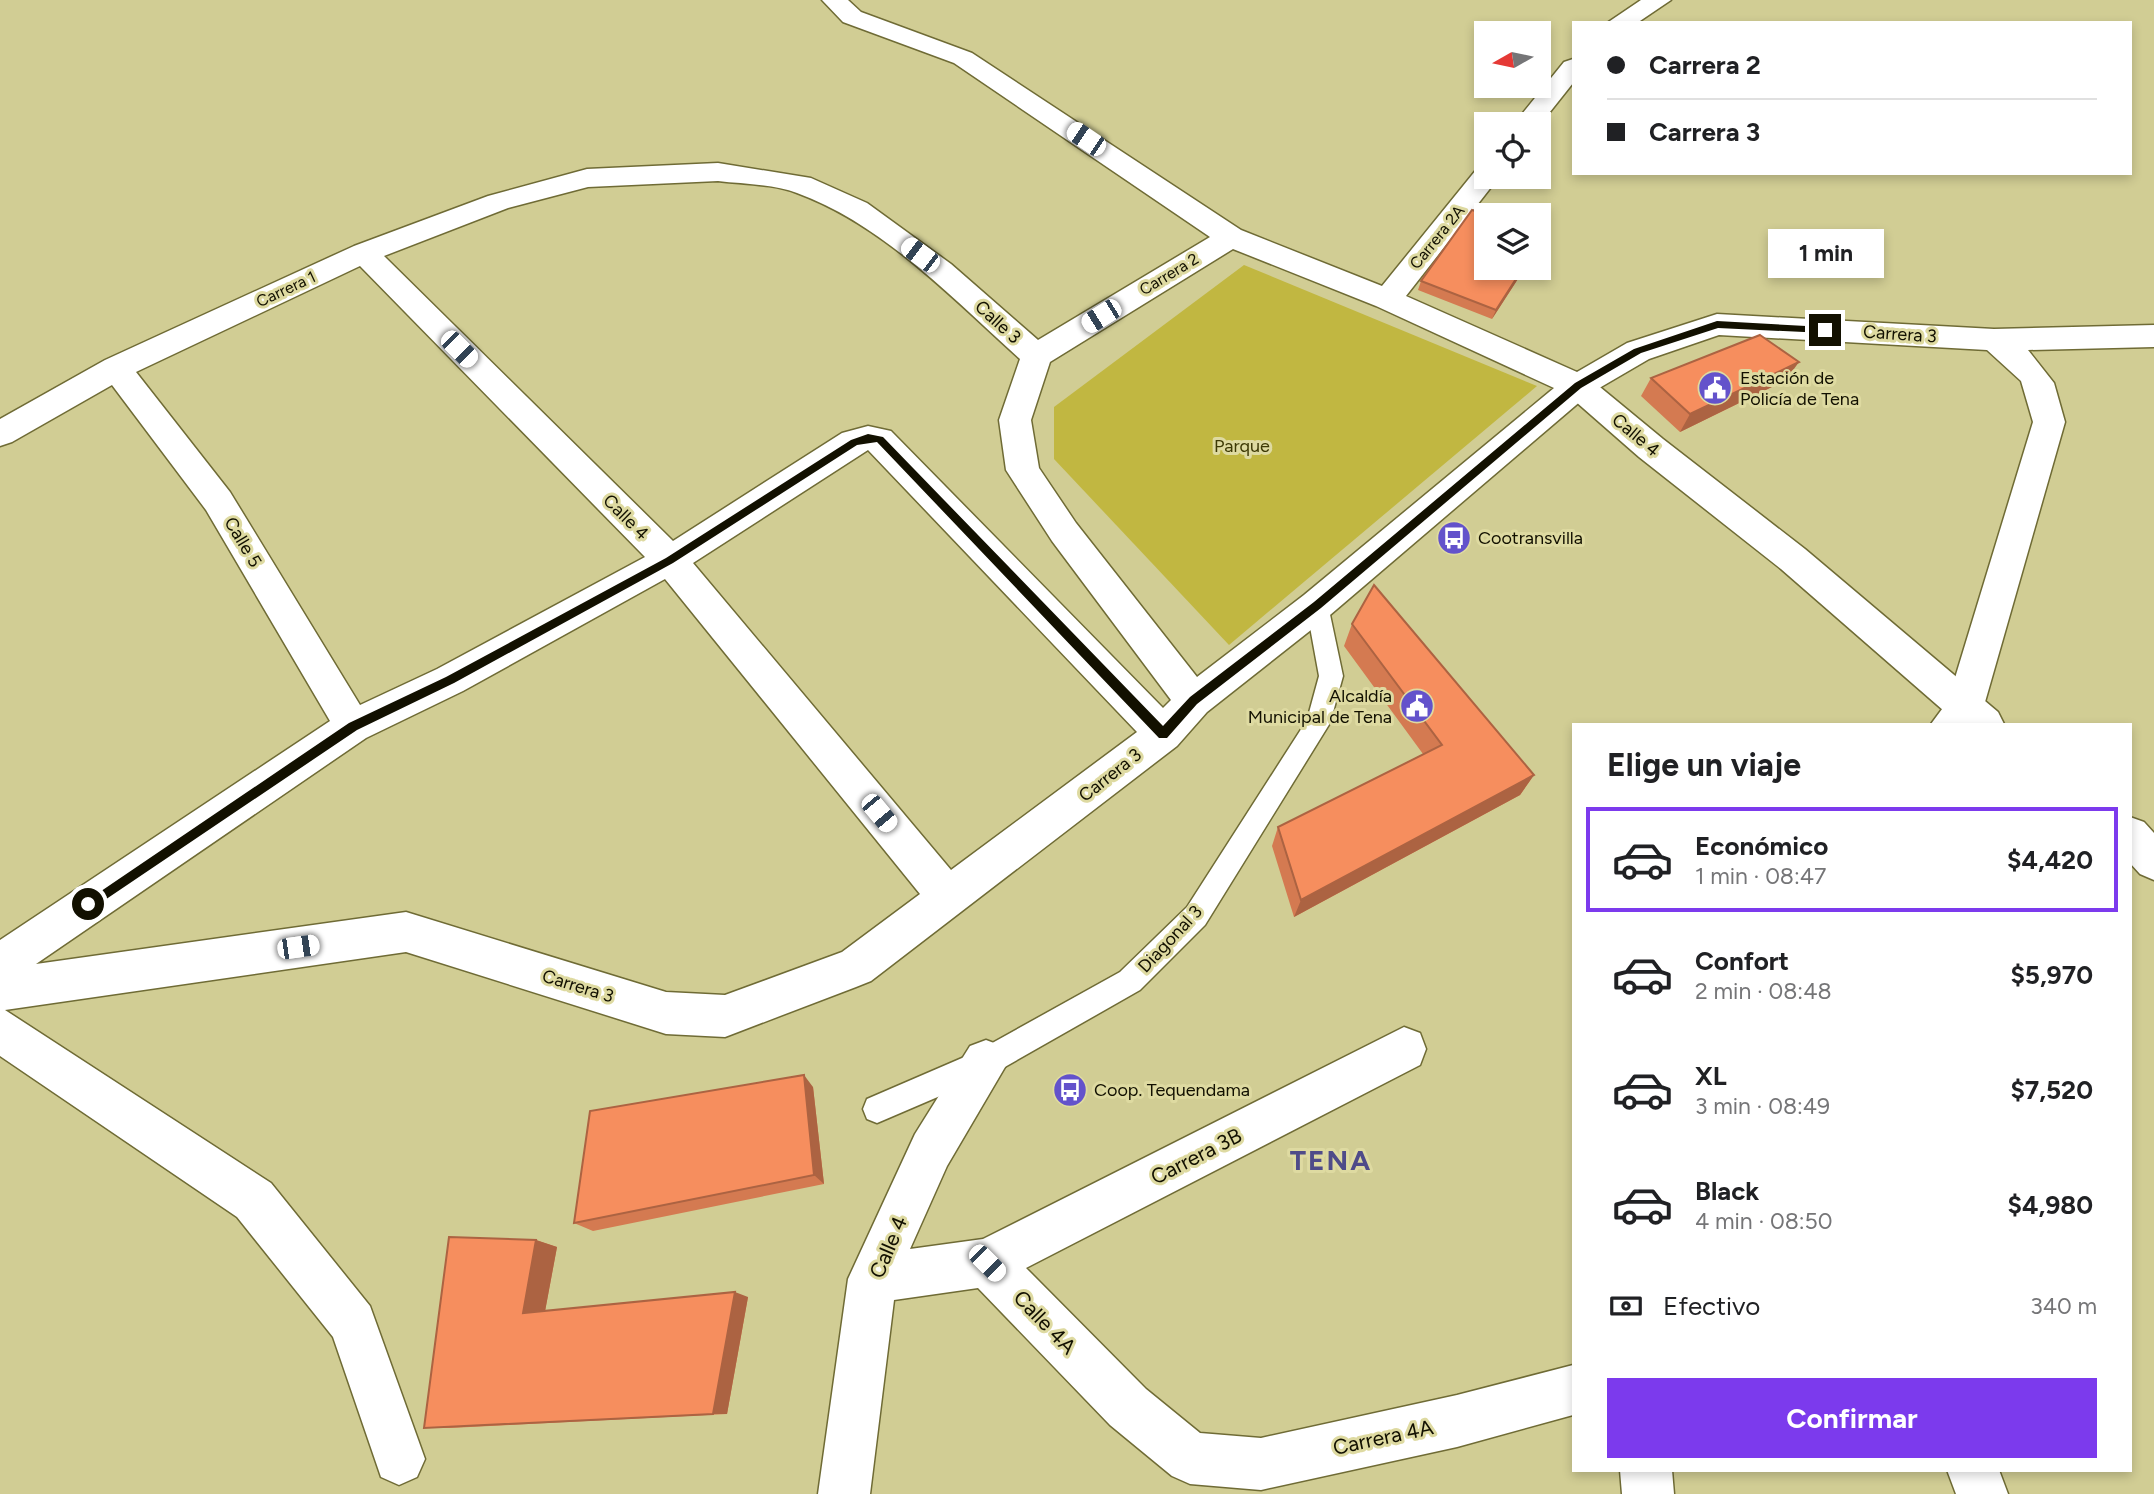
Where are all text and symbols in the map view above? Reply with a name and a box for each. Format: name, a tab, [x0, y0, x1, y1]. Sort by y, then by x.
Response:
north arrow	[1474, 21, 1550, 98]
map controls	[1474, 21, 1551, 280]
text: Carrera 2	[1649, 49, 1761, 81]
button: locate	[1474, 112, 1551, 189]
text: Carrera 3	[1649, 116, 1760, 148]
car	[1063, 119, 1110, 159]
street label: Carrera 2A	[1406, 201, 1469, 273]
button: layers	[1474, 203, 1551, 280]
callout: 1 min	[1767, 229, 1883, 278]
car	[897, 234, 944, 276]
text: 1 min	[1799, 239, 1853, 267]
street label: Carrera 2	[1136, 249, 1202, 299]
street label: Carrera 1	[253, 267, 319, 311]
street label: Calle 3	[971, 296, 1025, 348]
car	[1078, 296, 1125, 336]
route end	[1809, 314, 1841, 346]
street label: Carrera 3	[1862, 320, 1938, 348]
car	[437, 327, 482, 371]
place label: Estación de Policía de Tena	[1740, 367, 1859, 410]
public building icon: Estación de Policía de Tena	[1696, 369, 1734, 407]
street label: Calle 4	[1608, 409, 1664, 461]
park label: Parque	[1214, 435, 1270, 457]
street label: Calle 4	[599, 490, 653, 544]
street label: Calle 5	[219, 513, 267, 571]
bus stop icon: Cootransvilla	[1435, 519, 1473, 557]
place label: Cootransvilla	[1478, 527, 1583, 549]
place label: Alcaldía Municipal de Tena	[1248, 685, 1392, 728]
public building icon: Alcaldía Municipal de Tena	[1398, 687, 1436, 725]
street label: Carrera 3	[1074, 744, 1146, 806]
text: Elige un viaje	[1607, 746, 1801, 784]
car	[858, 790, 901, 836]
icon: car	[1611, 828, 1674, 891]
text: Económico	[1695, 830, 1828, 862]
text: $4,420	[2007, 844, 2093, 876]
text: 1 min · 08:47	[1695, 862, 1826, 890]
route start	[72, 888, 104, 920]
street label: Diagonal 3	[1133, 901, 1207, 977]
car	[276, 934, 321, 960]
icon: car	[1611, 943, 1674, 1006]
text: Confort	[1695, 945, 1789, 977]
text: $5,970	[2010, 959, 2093, 991]
street label: Carrera 3	[540, 965, 616, 1007]
text: 2 min · 08:48	[1695, 977, 1832, 1005]
icon: car	[1611, 1058, 1674, 1121]
text: XL	[1695, 1060, 1727, 1092]
bus stop icon: Coop. Tequendama	[1051, 1071, 1089, 1109]
text: $7,520	[2010, 1074, 2093, 1106]
place label: Coop. Tequendama	[1094, 1079, 1250, 1101]
text: 3 min · 08:49	[1695, 1092, 1830, 1120]
street label: Carrera 3B	[1146, 1122, 1246, 1190]
district label: TENA	[1290, 1143, 1372, 1177]
icon: car	[1611, 1173, 1674, 1236]
text: Black	[1695, 1175, 1759, 1207]
text: $4,980	[2008, 1189, 2093, 1221]
text: 4 min · 08:50	[1695, 1207, 1833, 1235]
street label: Calle 4	[864, 1212, 912, 1282]
car	[965, 1241, 1010, 1285]
street label: Calle 4A	[1009, 1285, 1081, 1359]
icon: cash	[1607, 1287, 1645, 1325]
text: Efectivo	[1663, 1290, 1760, 1322]
text: 340 m	[2030, 1292, 2097, 1320]
button: Confirmar	[1607, 1378, 2097, 1458]
street label: Carrera 4A	[1331, 1414, 1435, 1460]

